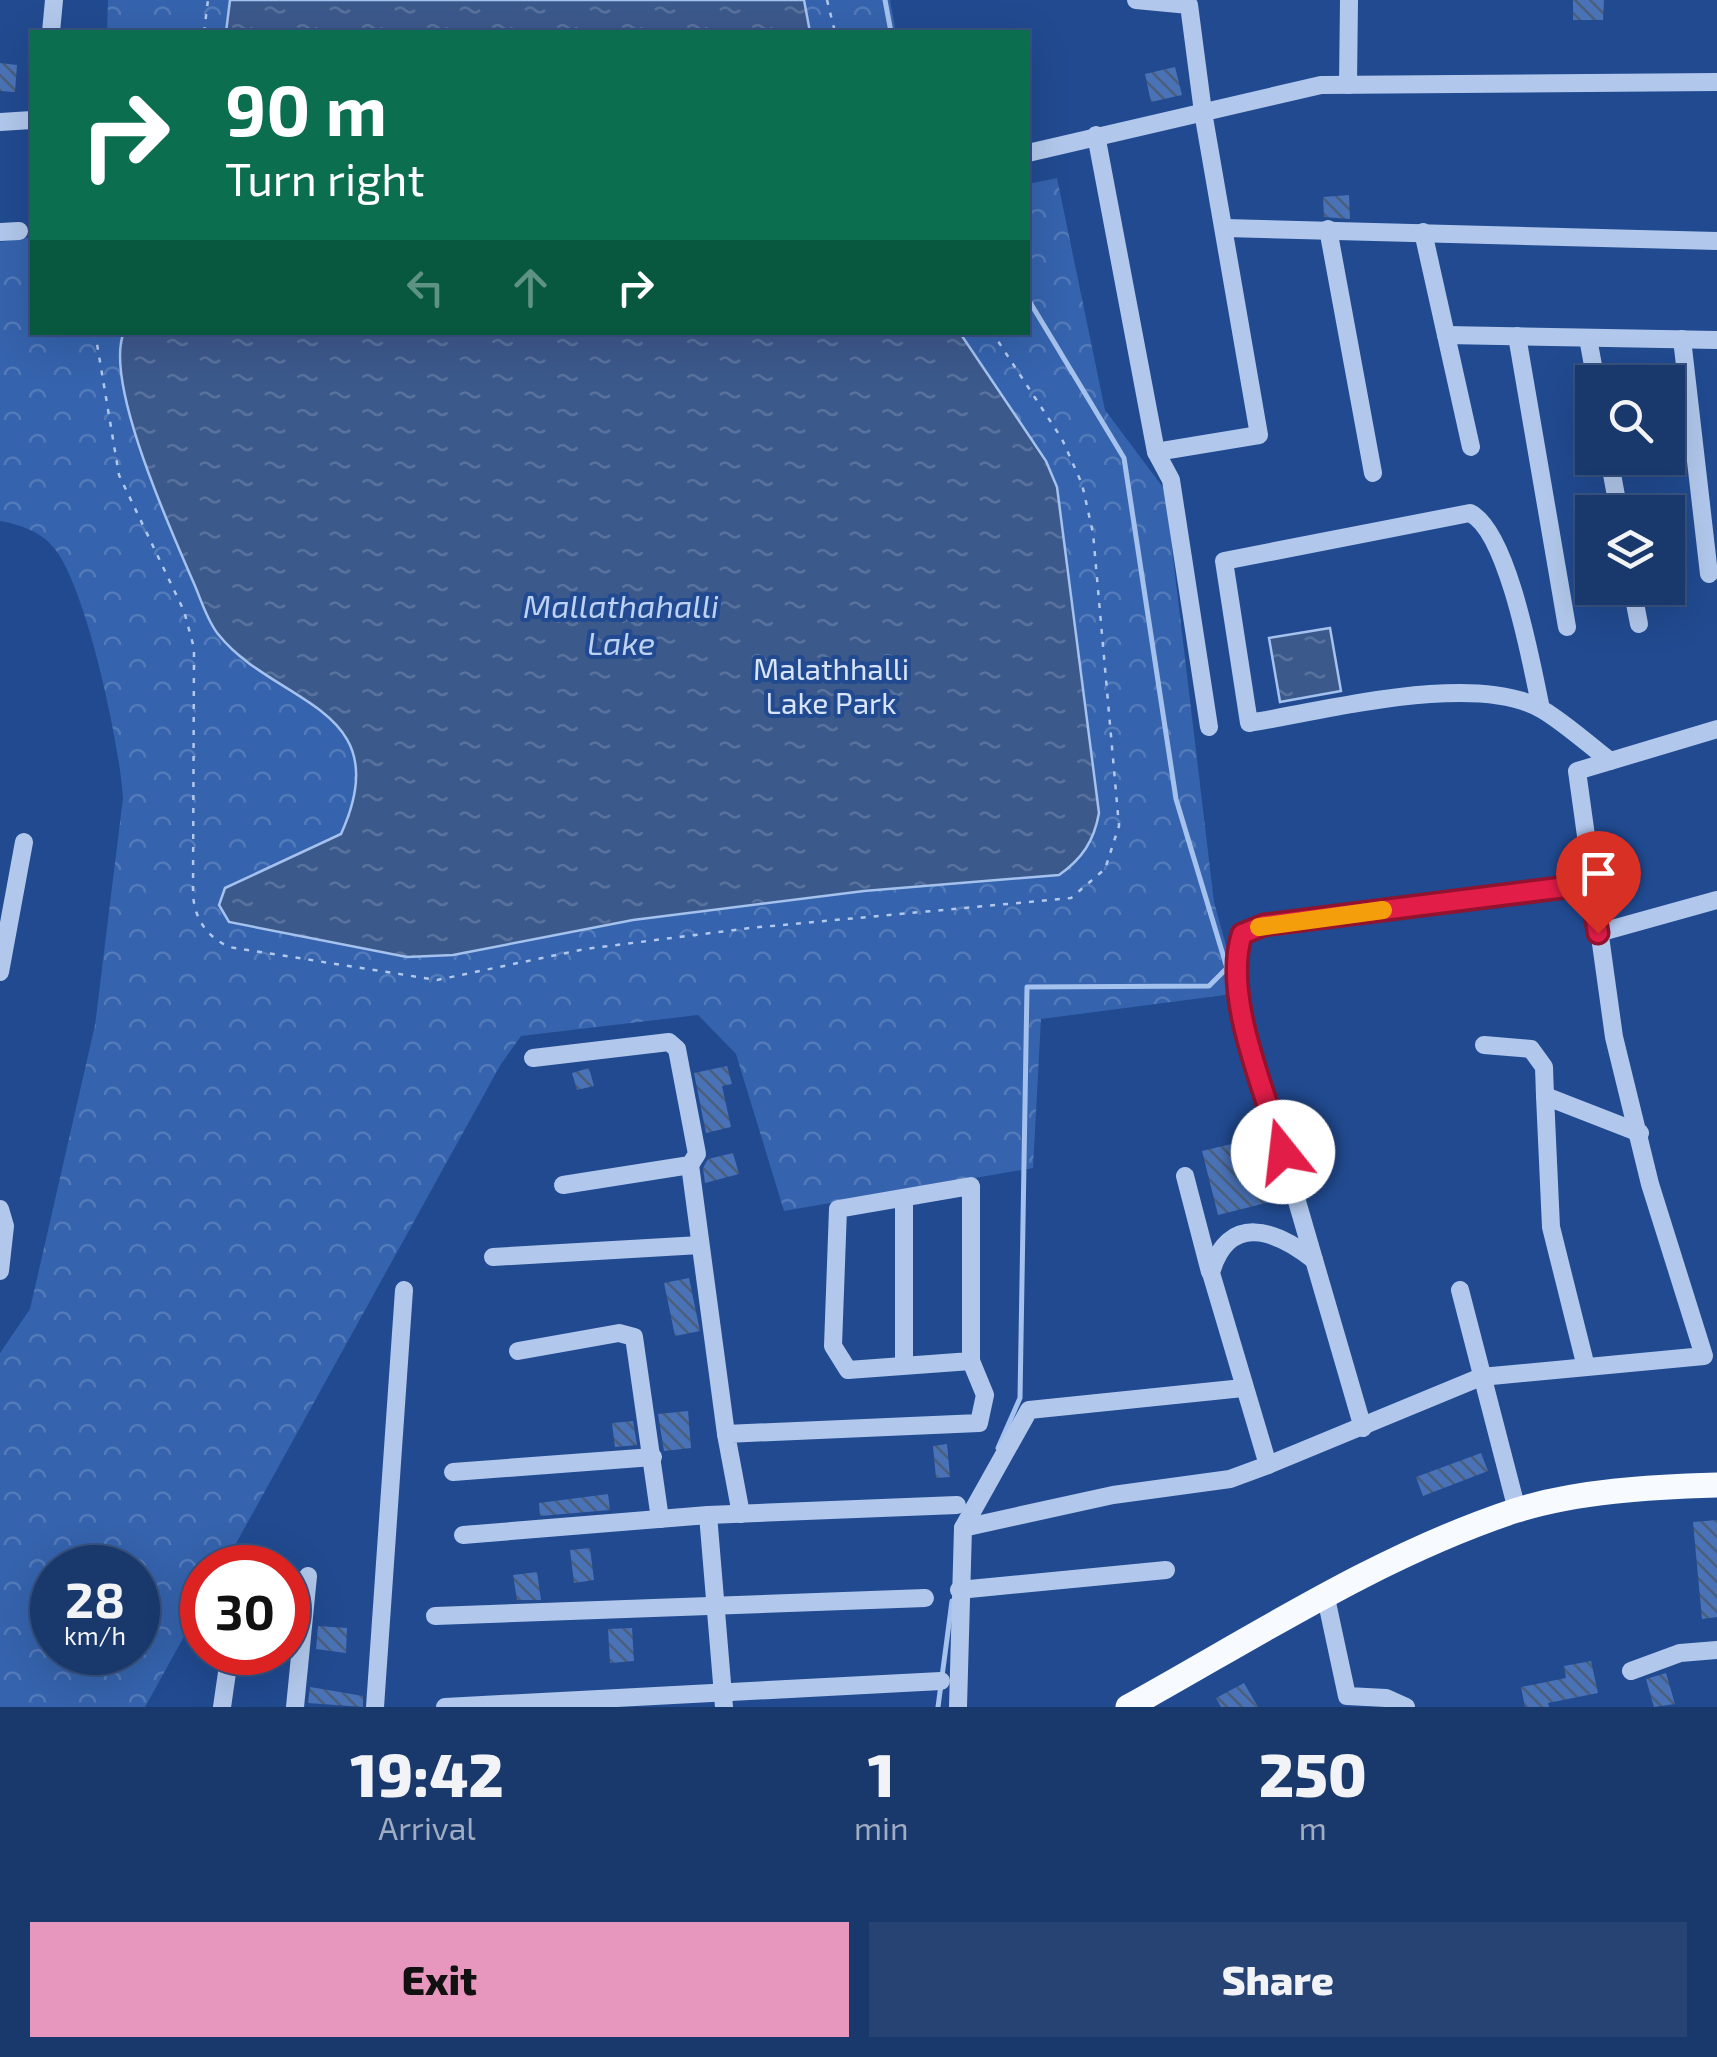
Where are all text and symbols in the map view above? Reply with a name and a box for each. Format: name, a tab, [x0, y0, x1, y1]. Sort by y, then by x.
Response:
text: 90 m	[225, 66, 387, 150]
icon: right	[60, 70, 190, 200]
text: Turn right	[225, 151, 425, 205]
icon: left	[398, 260, 453, 315]
icon: ahead	[503, 260, 558, 315]
icon: right	[608, 260, 663, 315]
map controls	[1575, 365, 1685, 605]
button: search	[1575, 365, 1685, 475]
button: layers	[1575, 495, 1685, 605]
water label: Mallathahalli Lake	[523, 586, 719, 661]
park label: Malathhalli Lake Park	[753, 650, 909, 720]
pin	[1556, 831, 1641, 934]
icon: arrive	[1571, 846, 1626, 901]
position arrow	[1231, 1100, 1335, 1204]
speed limit sign: 30	[180, 1545, 310, 1675]
text: 28	[65, 1568, 125, 1628]
text: km/h	[64, 1620, 126, 1650]
text: 19:42	[350, 1737, 504, 1809]
text: 1	[868, 1737, 895, 1809]
text: 250	[1259, 1737, 1367, 1809]
text: Arrival	[378, 1808, 476, 1846]
text: min	[854, 1808, 909, 1846]
text: m	[1299, 1808, 1327, 1846]
button: Exit	[30, 1922, 849, 2037]
button: Share	[869, 1922, 1687, 2037]

